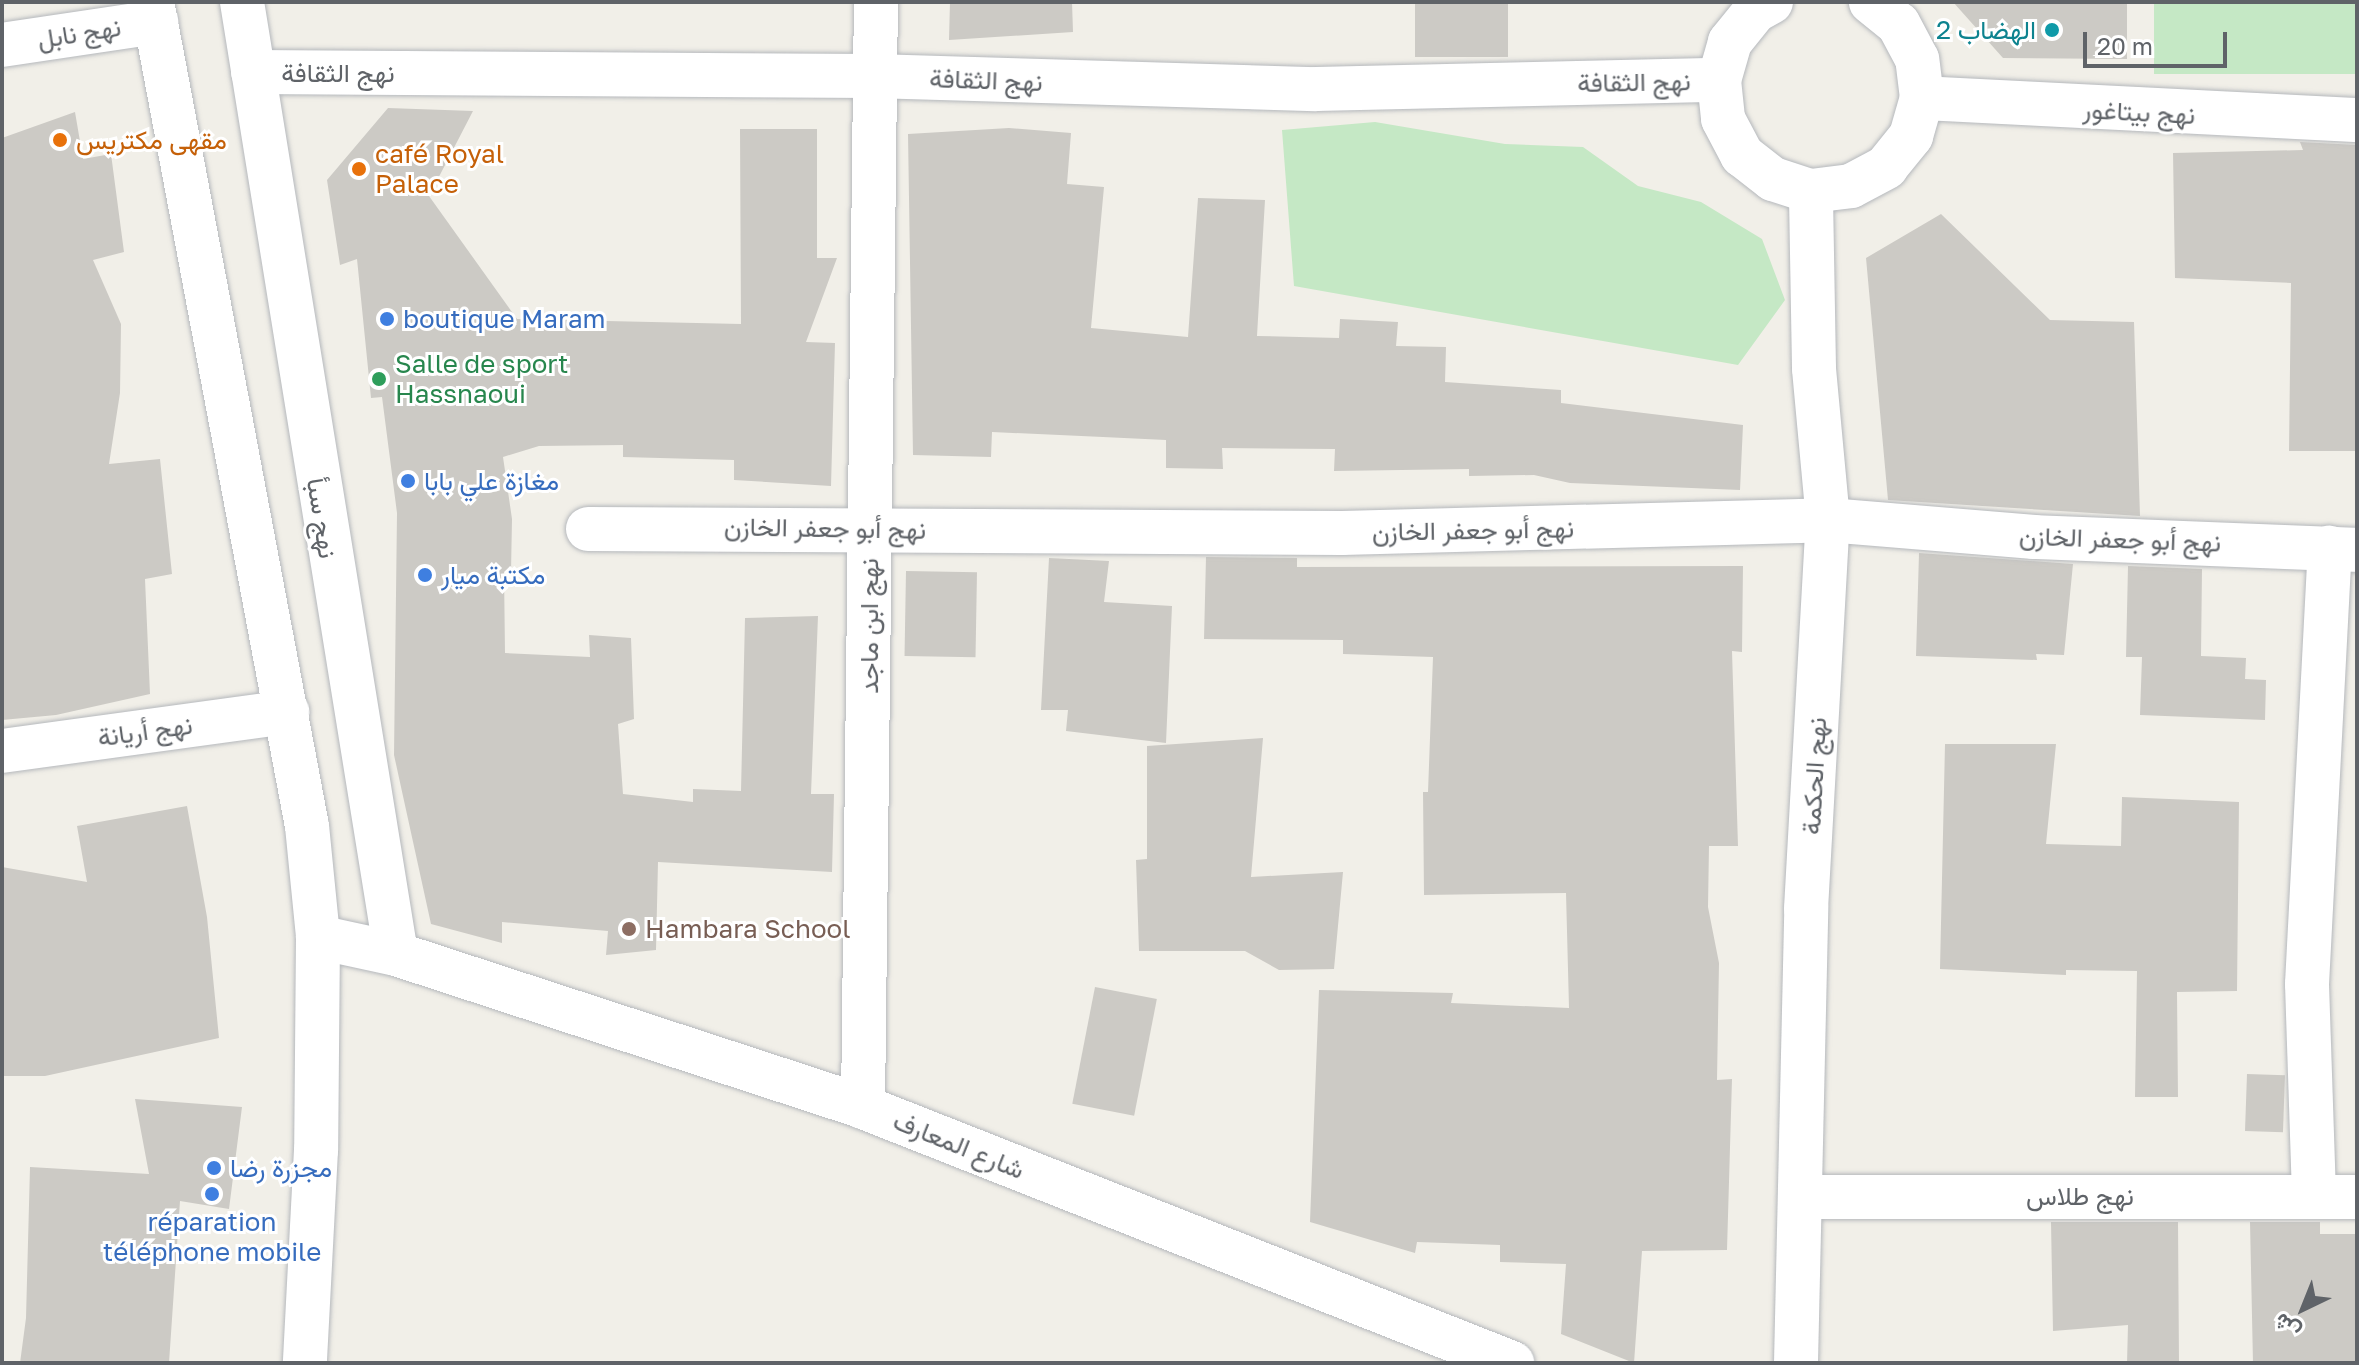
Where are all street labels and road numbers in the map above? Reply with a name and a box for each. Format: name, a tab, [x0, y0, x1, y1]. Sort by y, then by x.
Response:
street label: نهج نابل	[35, 11, 123, 55]
street label: نهج الثقافة	[281, 57, 395, 89]
street label: نهج الثقافة	[929, 62, 1043, 98]
street label: نهج الثقافة	[1577, 65, 1691, 99]
street label: نهج بيتاغور	[2082, 93, 2196, 131]
street label: نهج سبأ	[300, 476, 344, 560]
street label: نهج أبو جعفر الخازن	[724, 511, 926, 545]
street label: نهج أبو جعفر الخازن	[1372, 513, 1574, 547]
street label: نهج أبو جعفر الخازن	[2018, 520, 2222, 558]
street label: نهج ابن ماجد	[853, 558, 885, 694]
street label: نهج أريانة	[96, 709, 194, 753]
street label: نهج الحكمة	[1795, 716, 1833, 836]
street label: شارع المعارف	[889, 1105, 1029, 1185]
street label: نهج طلاس	[2026, 1180, 2134, 1212]

